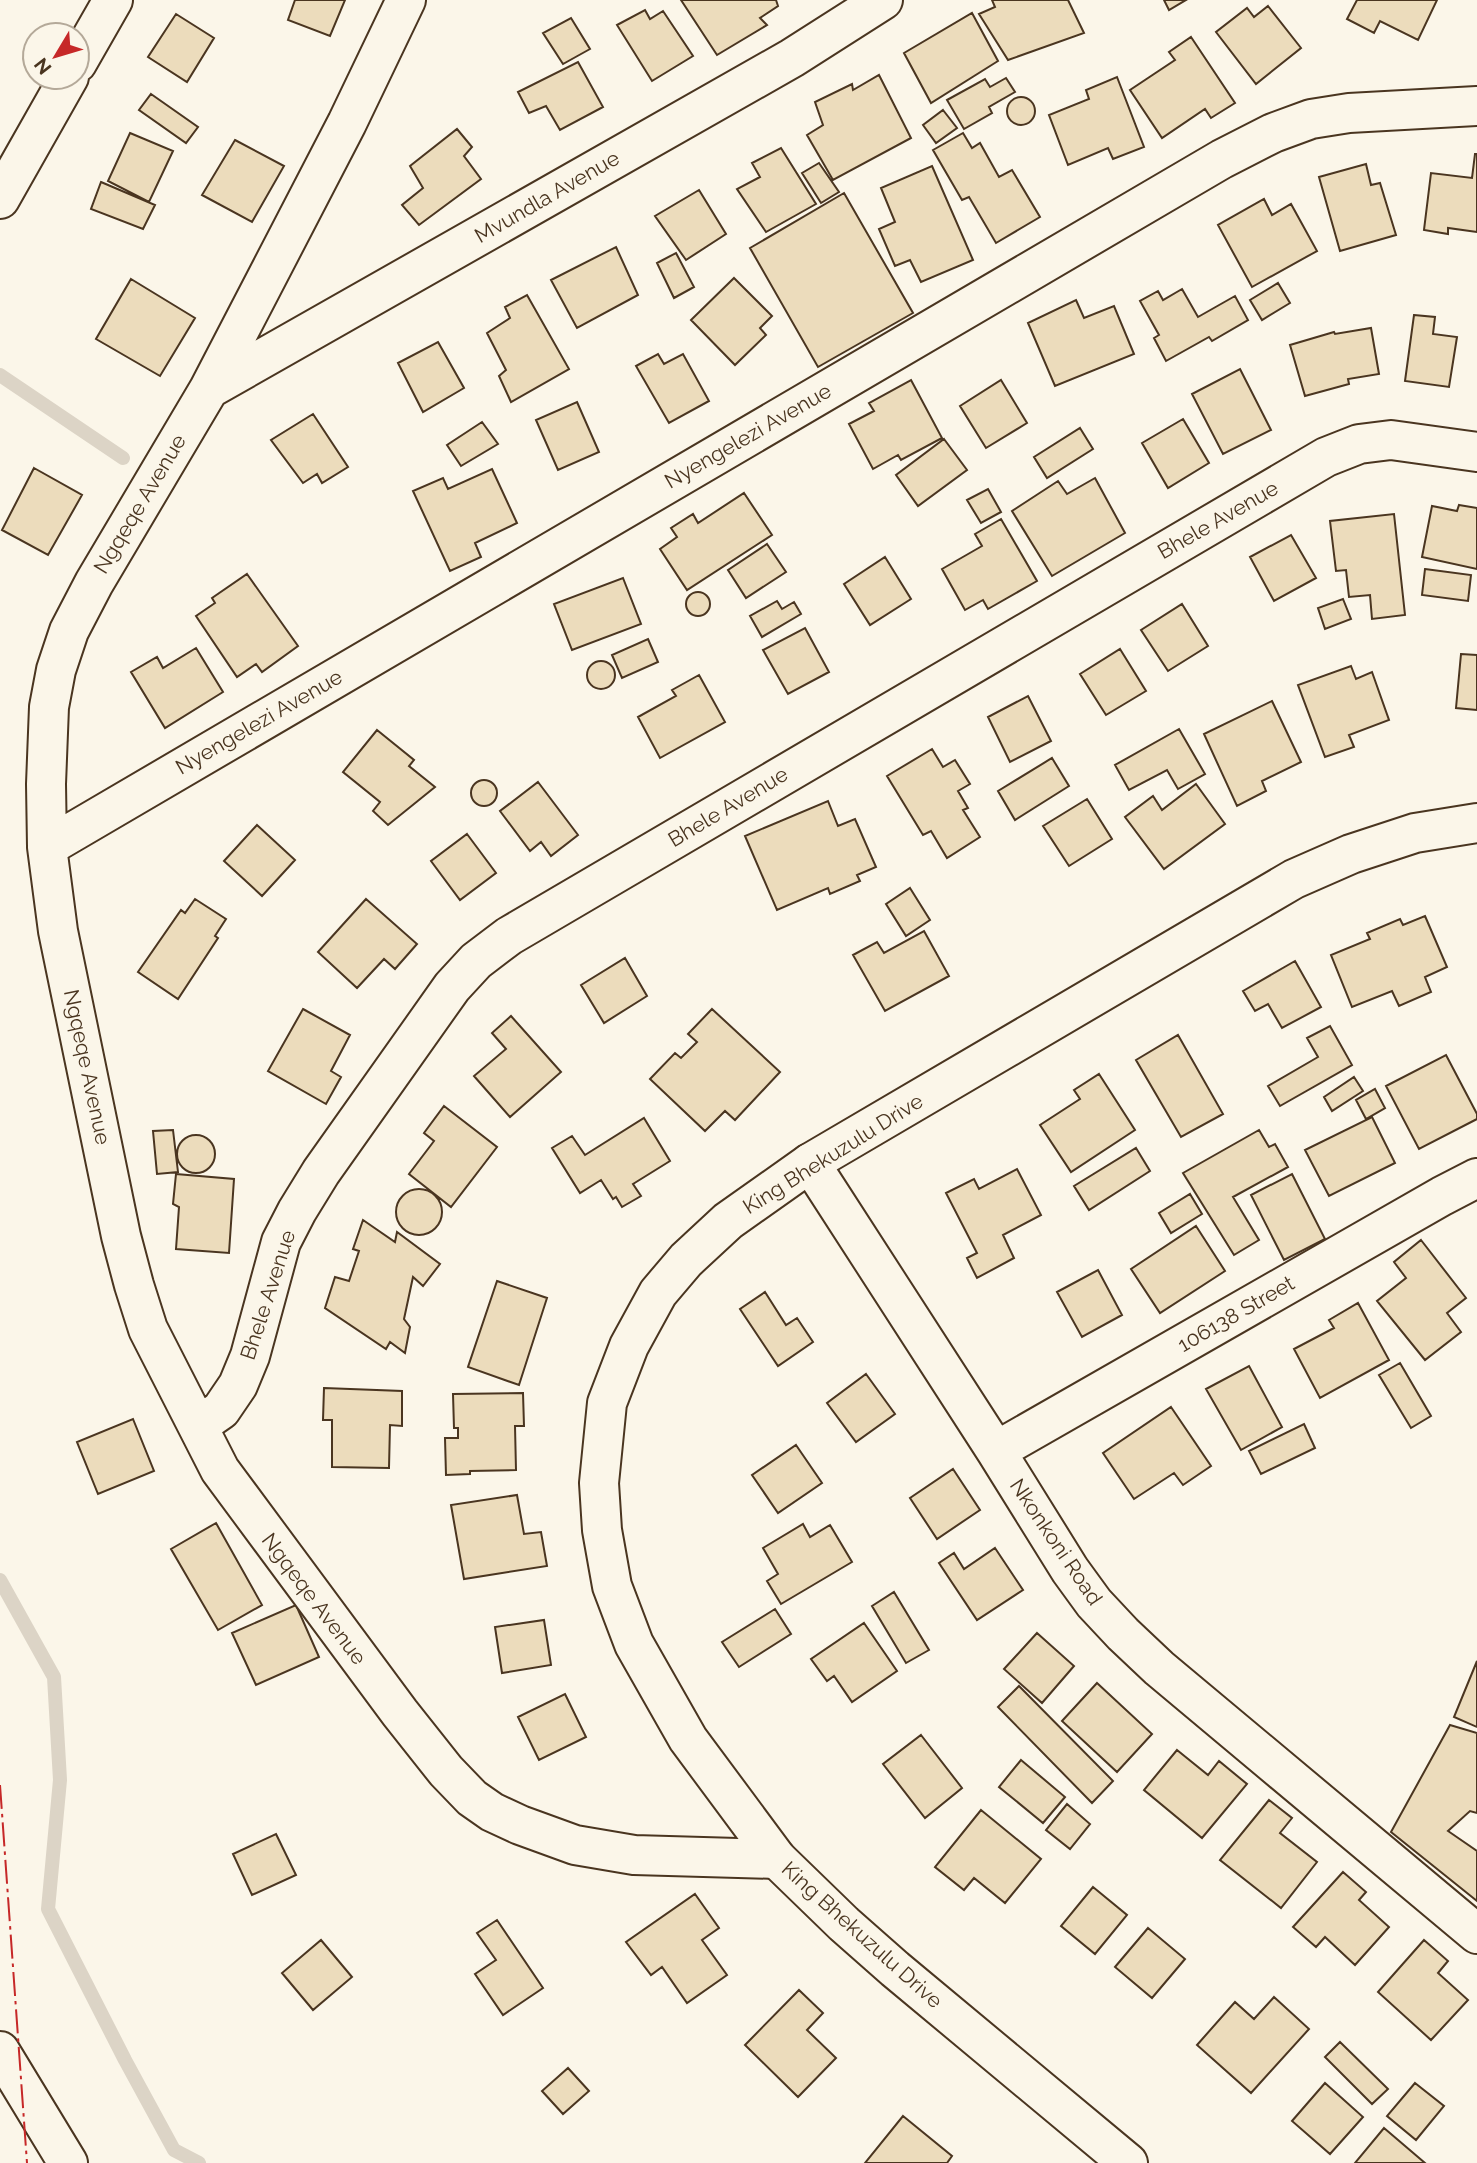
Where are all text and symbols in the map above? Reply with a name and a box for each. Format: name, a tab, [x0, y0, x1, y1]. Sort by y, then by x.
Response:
north arrow	[21, 21, 91, 91]
text: N	[29, 54, 56, 79]
street label: Mvundla Avenue	[470, 145, 624, 248]
street label: Nyengelezi Avenue	[660, 378, 836, 493]
street label: Ngqeqe Avenue	[88, 430, 191, 578]
street label: Bhele Avenue	[1153, 475, 1282, 564]
street label: Nyengelezi Avenue	[171, 664, 347, 779]
street label: Bhele Avenue	[663, 761, 792, 852]
street label: Ngqeqe Avenue	[59, 987, 116, 1147]
street label: King Bhekuzulu Drive	[738, 1088, 927, 1219]
street label: Bhele Avenue	[235, 1227, 300, 1363]
street label: 106138 Street	[1173, 1270, 1299, 1357]
street label: Nkonkoni Road	[1005, 1474, 1108, 1610]
street label: Ngqeqe Avenue	[257, 1528, 372, 1669]
street label: King Bhekuzulu Drive	[777, 1856, 948, 2013]

